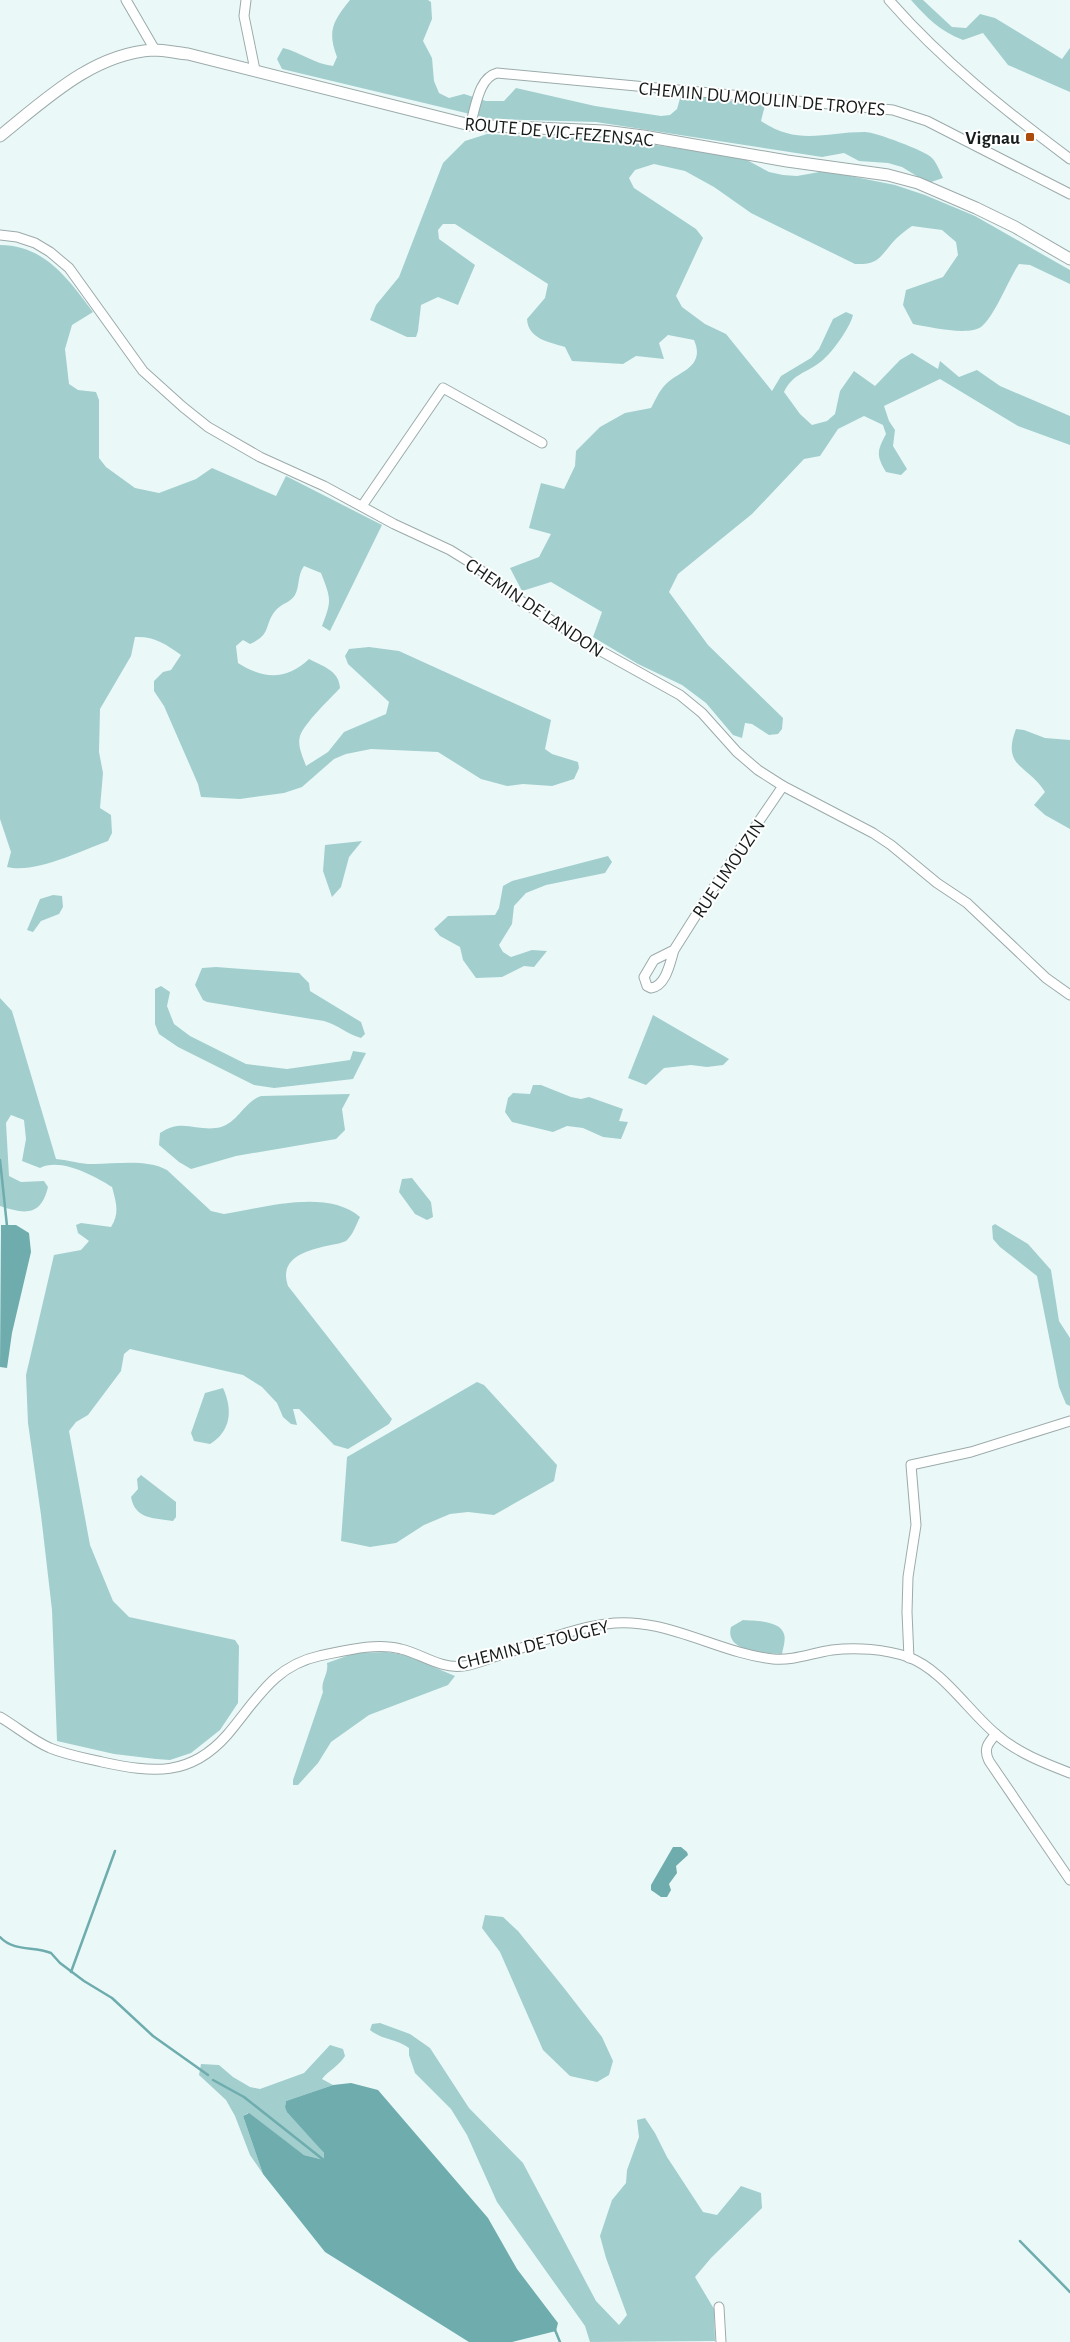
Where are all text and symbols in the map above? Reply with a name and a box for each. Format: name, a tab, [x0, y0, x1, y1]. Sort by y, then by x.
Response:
street label: CHEMIN DU MOULIN DE TROYES	[638, 79, 886, 120]
street label: ROUTE DE VIC-FEZENSAC	[464, 115, 654, 150]
place label: Vignau	[965, 129, 1020, 148]
marker: Vignau	[1024, 131, 1036, 143]
street label: CHEMIN DE LANDON	[462, 555, 607, 661]
street label: RUE LIMOUZIN	[689, 816, 769, 922]
street label: CHEMIN DE TOUGEY	[455, 1617, 611, 1674]

